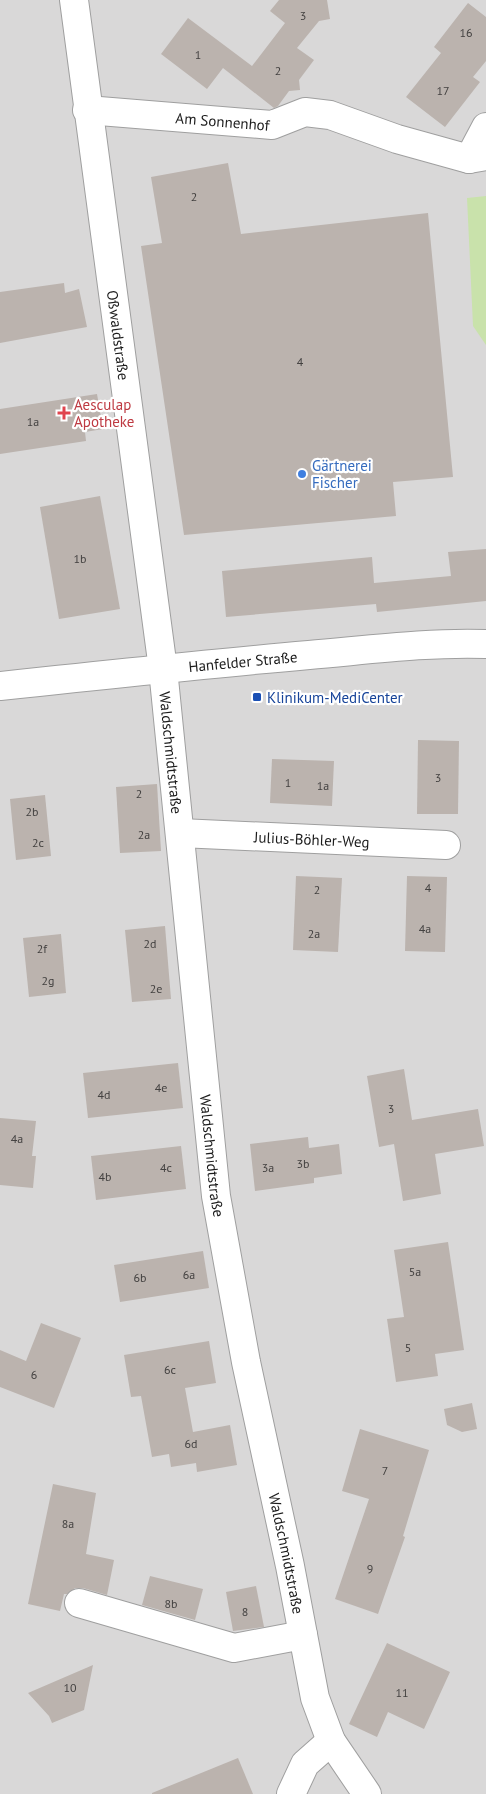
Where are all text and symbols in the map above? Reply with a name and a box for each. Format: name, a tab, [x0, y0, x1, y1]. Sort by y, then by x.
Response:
house number: 3	[300, 8, 306, 23]
house number: 16	[459, 25, 473, 40]
house number: 1	[195, 47, 201, 62]
house number: 2	[275, 63, 281, 78]
house number: 17	[436, 83, 450, 98]
street label: Am Sonnenhof	[175, 108, 271, 134]
house number: 2	[191, 189, 197, 204]
street label: Oßwaldstraße	[103, 289, 134, 381]
house number: 4	[297, 354, 304, 369]
place label: Aesculap Apotheke	[74, 395, 134, 431]
marker: Aesculap Apotheke	[58, 407, 70, 419]
house number: 1a	[27, 414, 39, 429]
place label: Gärtnerei Fischer	[312, 456, 372, 492]
marker: Gärtnerei Fischer	[296, 468, 308, 480]
house number: 1b	[73, 551, 87, 566]
street label: Hanfelder Straße	[187, 647, 298, 676]
place label: Klinikum-MediCenter	[267, 688, 403, 707]
street label: Waldschmidtstraße	[156, 691, 187, 815]
marker: Klinikum-MediCenter	[251, 691, 263, 703]
house number: 3	[435, 770, 441, 785]
house number: 1	[285, 775, 291, 790]
house number: 1a	[317, 778, 329, 793]
house number: 2	[136, 786, 142, 801]
house number: 2b	[25, 804, 39, 819]
house number: 2a	[138, 827, 150, 842]
street label: Julius-Böhler-Weg	[253, 827, 370, 851]
house number: 2c	[32, 835, 45, 850]
house number: 4	[425, 880, 432, 895]
house number: 2	[314, 882, 320, 897]
house number: 4a	[419, 921, 431, 936]
house number: 2a	[308, 926, 320, 941]
house number: 2d	[144, 936, 157, 951]
house number: 2f	[37, 941, 48, 956]
house number: 2g	[42, 973, 54, 988]
house number: 2e	[150, 981, 162, 996]
house number: 4e	[155, 1080, 167, 1095]
house number: 4d	[98, 1087, 111, 1102]
street label: Waldschmidtstraße	[196, 1094, 229, 1218]
house number: 3	[388, 1101, 394, 1116]
house number: 4a	[11, 1131, 23, 1146]
house number: 3b	[296, 1156, 310, 1171]
house number: 4c	[160, 1160, 173, 1175]
house number: 3a	[262, 1160, 274, 1175]
house number: 4b	[98, 1169, 112, 1184]
house number: 5a	[409, 1264, 421, 1279]
house number: 6a	[183, 1267, 195, 1282]
house number: 6b	[133, 1270, 147, 1285]
house number: 5	[405, 1340, 411, 1355]
house number: 6c	[164, 1362, 177, 1377]
house number: 6	[31, 1367, 37, 1382]
house number: 6d	[185, 1436, 198, 1451]
house number: 7	[382, 1463, 388, 1478]
street label: Waldschmidtstraße	[265, 1491, 308, 1615]
house number: 8a	[62, 1516, 74, 1531]
house number: 9	[367, 1561, 373, 1576]
house number: 8b	[164, 1596, 178, 1611]
house number: 8	[242, 1604, 248, 1619]
house number: 10	[63, 1680, 77, 1695]
house number: 11	[395, 1685, 409, 1700]

